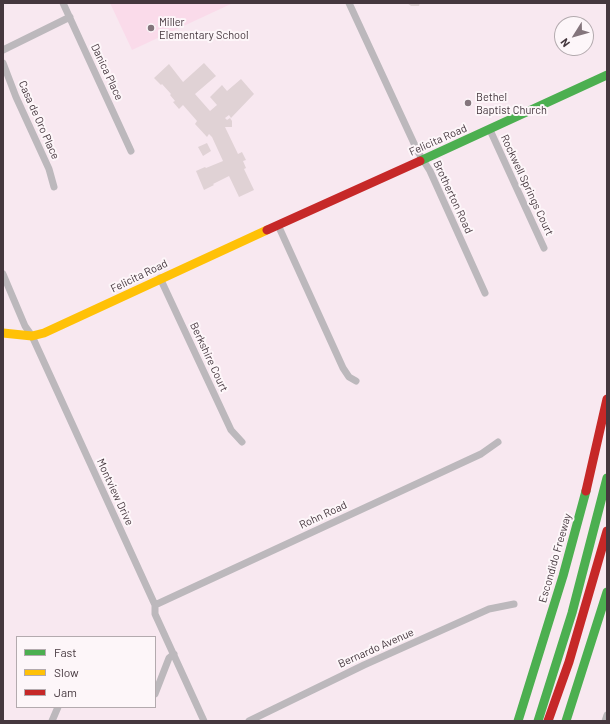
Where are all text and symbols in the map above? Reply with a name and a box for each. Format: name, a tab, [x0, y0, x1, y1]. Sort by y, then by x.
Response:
place label: Miller Elementary School	[159, 15, 249, 41]
north arrow	[554, 16, 594, 56]
marker: Miller Elementary School	[146, 23, 156, 33]
text: N	[557, 36, 572, 50]
street label: Danica Place	[88, 42, 126, 102]
street label: Casa de Oro Place	[16, 79, 62, 161]
place label: Bethel Baptist Church	[476, 90, 547, 116]
marker: Bethel Baptist Church	[463, 98, 473, 108]
street label: Felicita Road	[407, 121, 469, 159]
street label: Rockwell Springs Court	[498, 132, 556, 238]
street label: Brotherton Road	[430, 158, 476, 236]
street label: Felicita Road	[108, 257, 170, 295]
street label: Berkshire Court	[187, 320, 231, 394]
street label: Montview Drive	[94, 457, 136, 527]
street label: Rohn Road	[297, 498, 349, 532]
street label: Escondido Freeway	[536, 512, 574, 604]
street label: Bernardo Avenue	[336, 625, 416, 671]
legend	[16, 636, 156, 708]
text: Fast	[54, 645, 77, 659]
text: Slow	[54, 665, 79, 679]
text: Jam	[54, 685, 77, 699]

